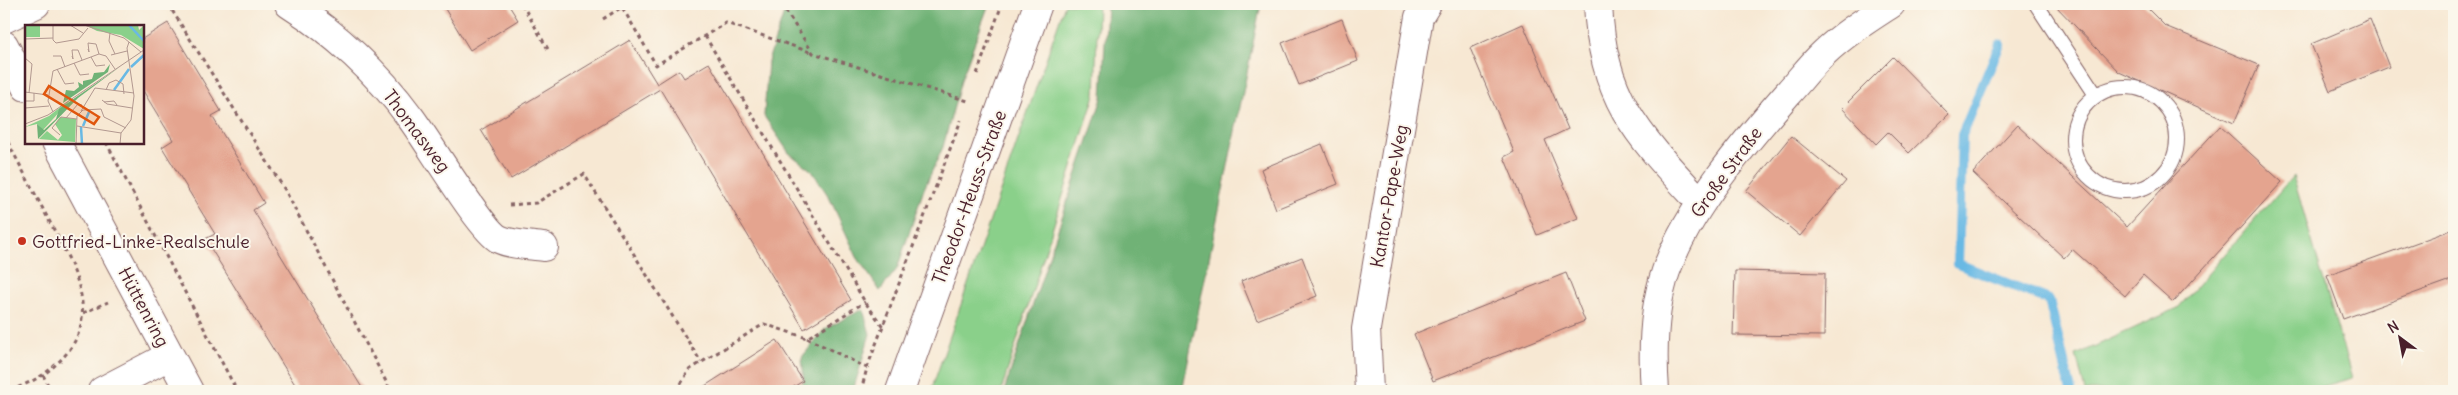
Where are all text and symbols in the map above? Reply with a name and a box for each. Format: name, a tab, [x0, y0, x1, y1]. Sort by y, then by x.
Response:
inset map	[25, 25, 144, 144]
street label: Thomasweg	[378, 85, 456, 177]
street label: Theodor-Heuss-Straße	[927, 107, 1011, 287]
street label: Große Straße	[1685, 122, 1767, 222]
street label: Kantor-Pape-Weg	[1365, 123, 1413, 269]
place label: Gottfried-Linke-Realschule	[32, 230, 250, 253]
marker: Gottfried-Linke-Realschule	[16, 235, 28, 247]
street label: Hüttenring	[113, 263, 175, 351]
north arrow	[2376, 312, 2426, 362]
text: N	[2384, 317, 2402, 337]

